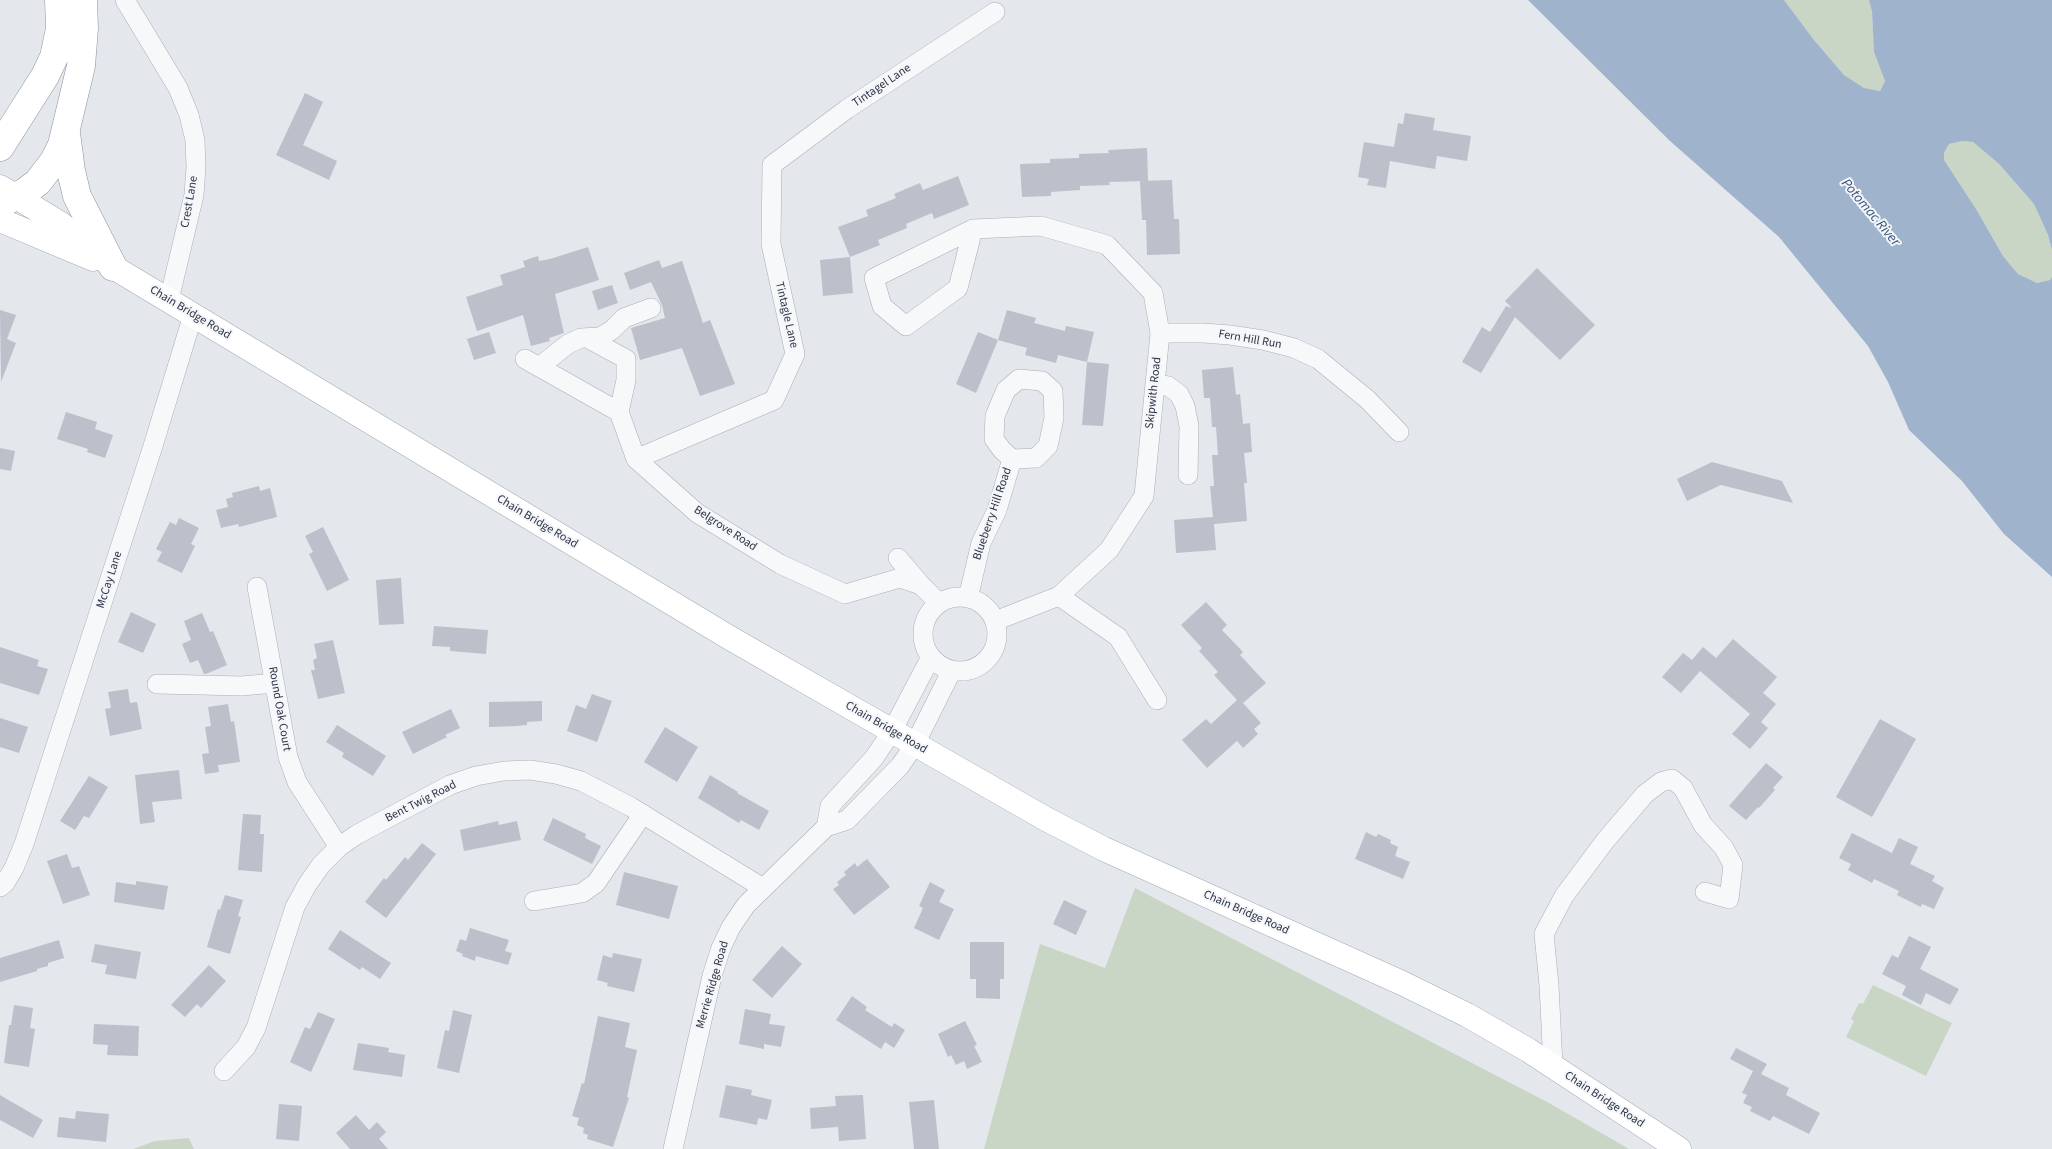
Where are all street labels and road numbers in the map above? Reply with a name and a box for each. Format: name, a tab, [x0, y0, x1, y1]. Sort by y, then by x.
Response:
street label: Tintagel Lane	[850, 61, 914, 111]
street label: Crest Lane	[178, 175, 202, 229]
street label: Tintagle Lane	[771, 280, 801, 350]
street label: Chain Bridge Road	[147, 283, 233, 343]
street label: Fern Hill Run	[1217, 327, 1283, 353]
street label: Skipwith Road	[1143, 356, 1165, 430]
street label: Blueberry Hill Road	[970, 466, 1016, 562]
street label: Chain Bridge Road	[494, 492, 580, 552]
street label: Belgrove Road	[691, 503, 759, 555]
street label: McCay Lane	[94, 549, 126, 611]
street label: Round Oak Court	[264, 665, 294, 753]
street label: Chain Bridge Road	[842, 699, 930, 757]
street label: Bent Twig Road	[383, 778, 459, 826]
street label: Chain Bridge Road	[1201, 888, 1291, 938]
street label: Merrie Ridge Road	[694, 939, 732, 1031]
street label: Chain Bridge Road	[1561, 1069, 1647, 1131]

